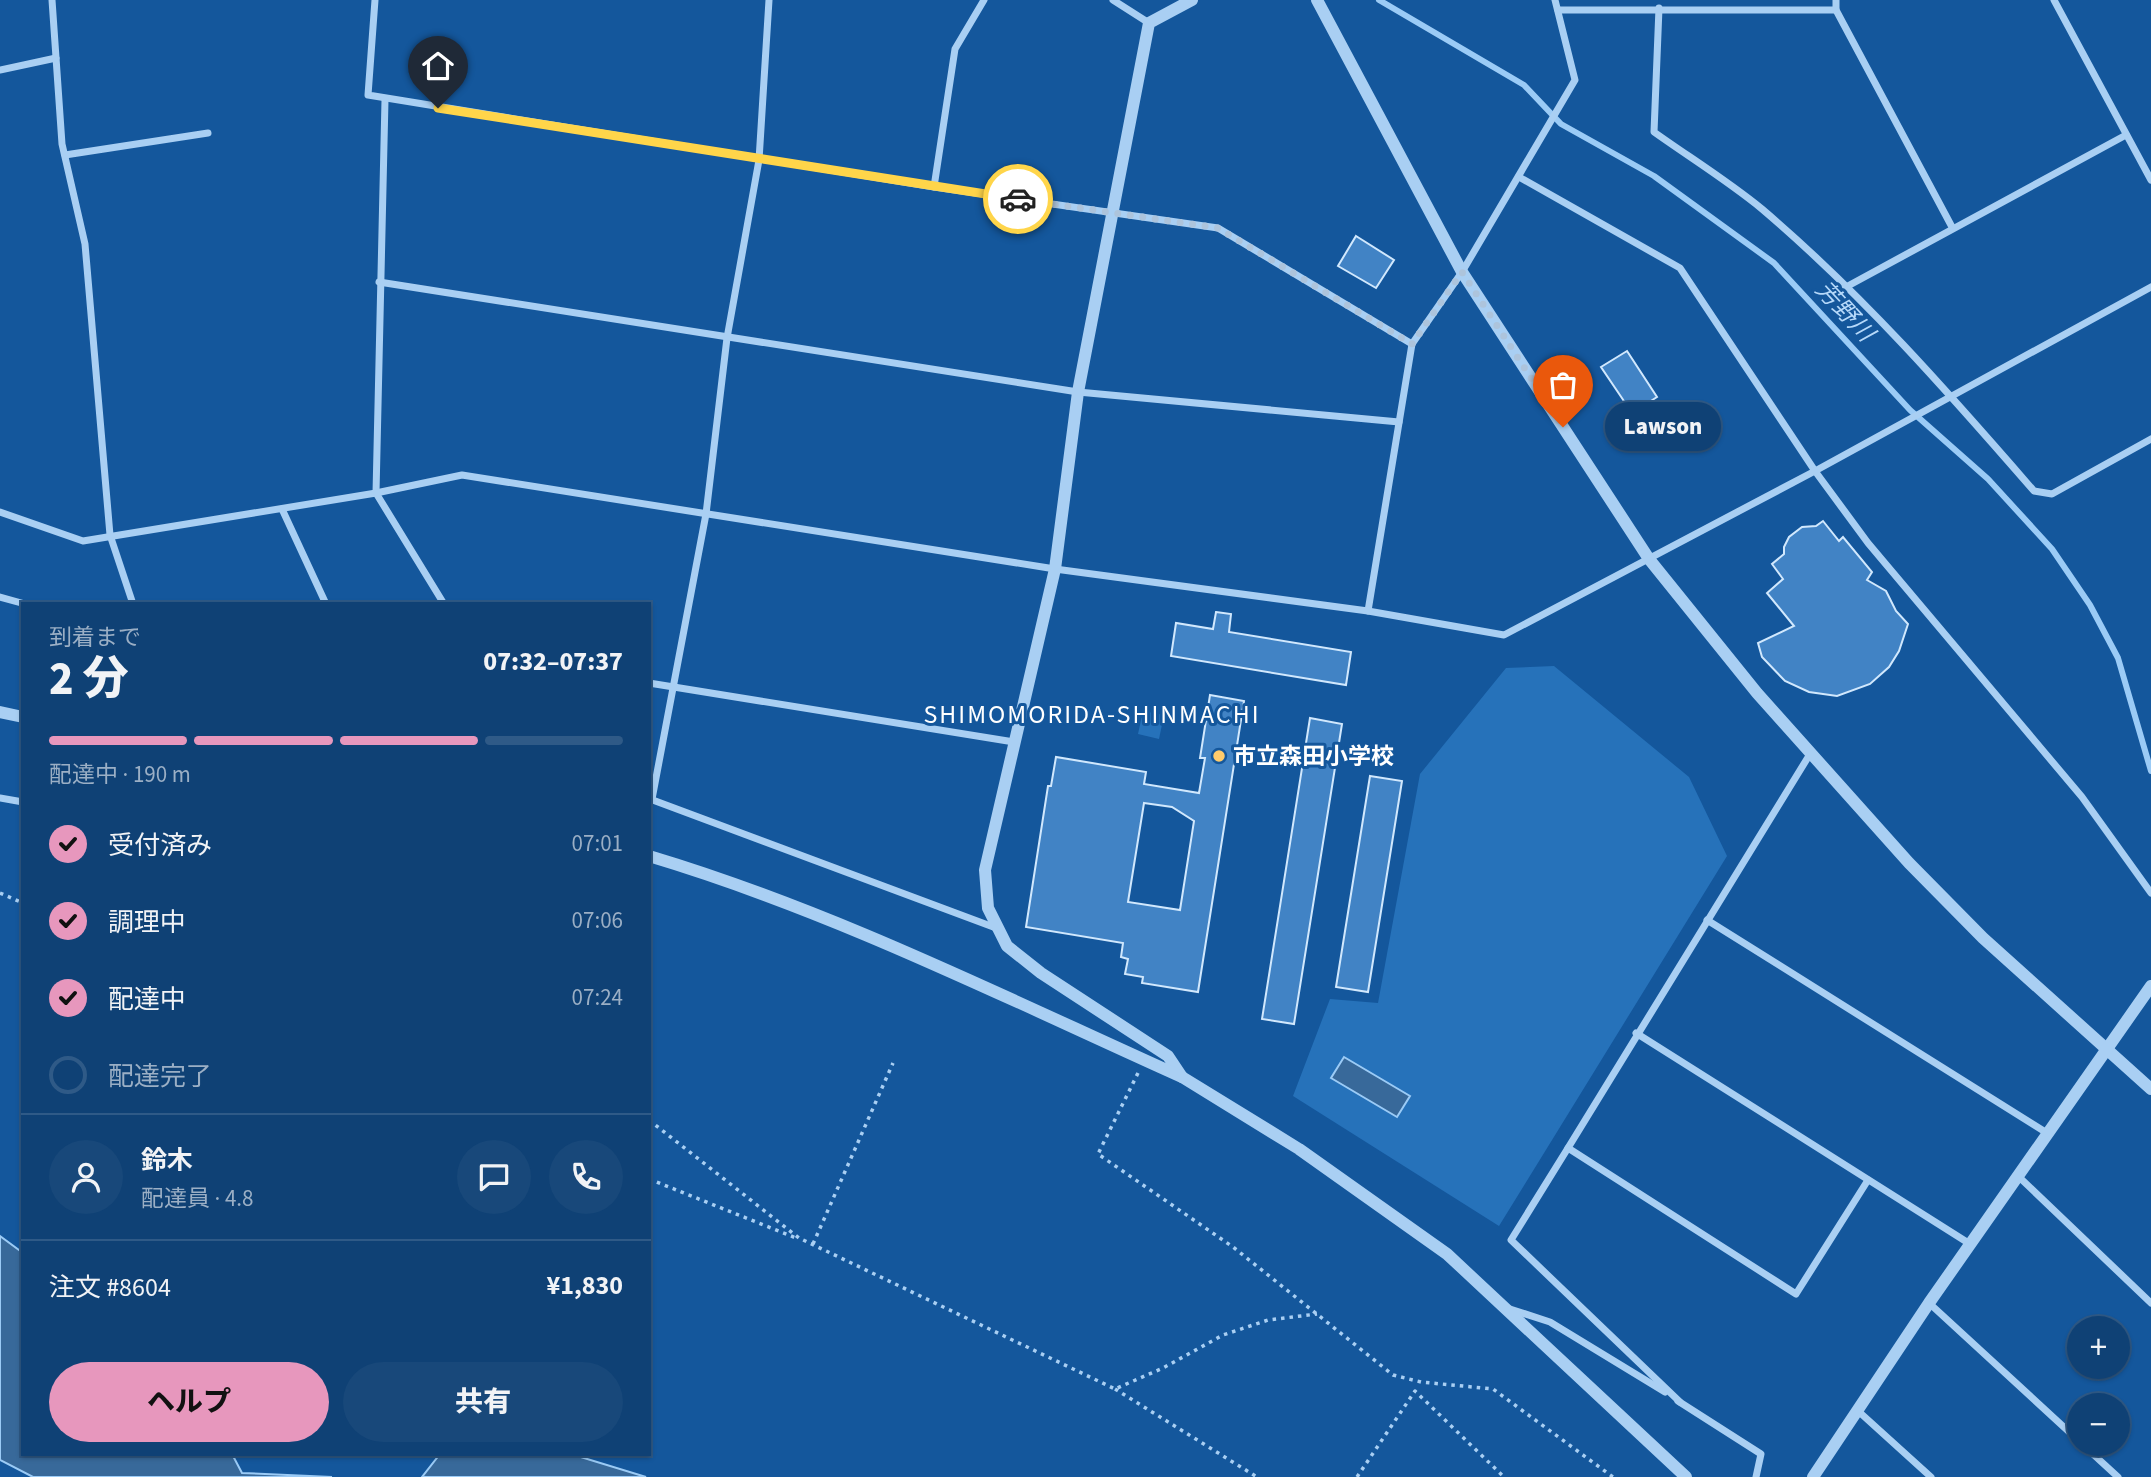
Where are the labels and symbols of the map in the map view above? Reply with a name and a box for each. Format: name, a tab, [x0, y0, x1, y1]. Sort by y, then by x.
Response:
pin	[408, 36, 468, 108]
courier	[983, 164, 1053, 234]
water label: 芳野川	[1807, 273, 1884, 352]
pin	[1533, 355, 1593, 427]
callout: Lawson	[1605, 402, 1720, 452]
district label: SHIMOMORIDA-SHINMACHI	[923, 696, 1261, 733]
place label: 市立森田小学校	[1233, 740, 1394, 773]
marker: 市立森田小学校	[1211, 748, 1227, 764]

